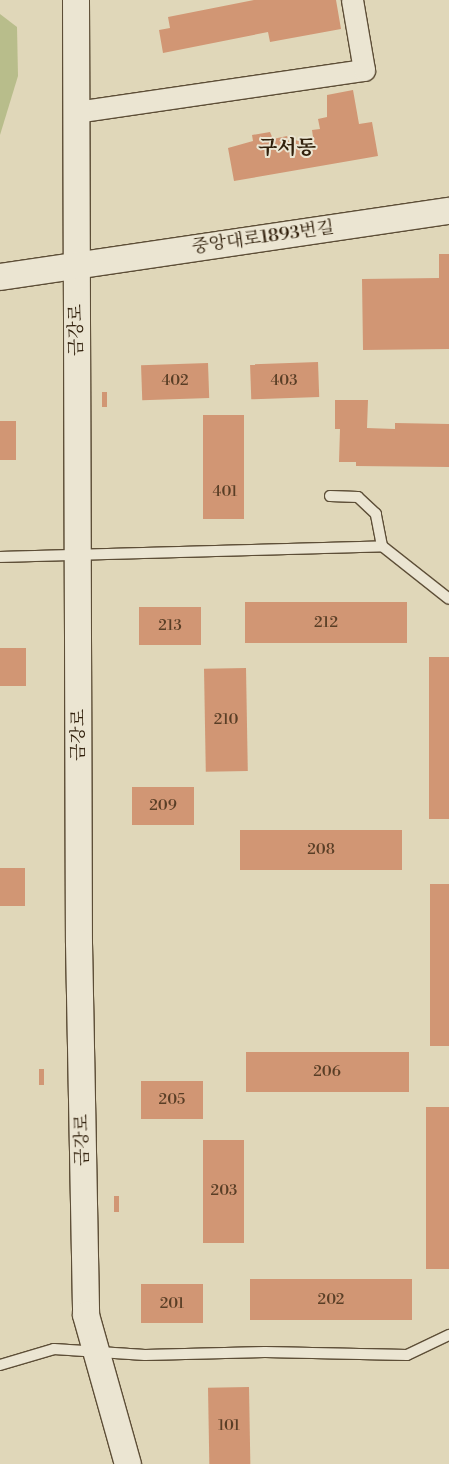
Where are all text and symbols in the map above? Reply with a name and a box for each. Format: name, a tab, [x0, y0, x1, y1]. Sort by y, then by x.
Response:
district label: 구서동	[258, 136, 316, 160]
street label: 중앙대로1893번길	[190, 217, 336, 259]
street label: 금강로	[66, 304, 88, 356]
house number: 402	[161, 372, 189, 390]
house number: 403	[270, 372, 298, 390]
house number: 401	[213, 483, 237, 501]
house number: 212	[314, 614, 338, 632]
house number: 213	[158, 617, 182, 635]
street label: 금강로	[68, 709, 90, 761]
house number: 210	[214, 711, 238, 729]
house number: 209	[149, 797, 177, 815]
house number: 208	[307, 841, 335, 859]
house number: 206	[313, 1063, 341, 1081]
house number: 205	[159, 1091, 185, 1109]
street label: 금강로	[72, 1114, 94, 1166]
house number: 203	[211, 1182, 237, 1200]
house number: 202	[318, 1291, 344, 1309]
house number: 201	[160, 1295, 184, 1313]
house number: 101	[218, 1417, 240, 1435]

